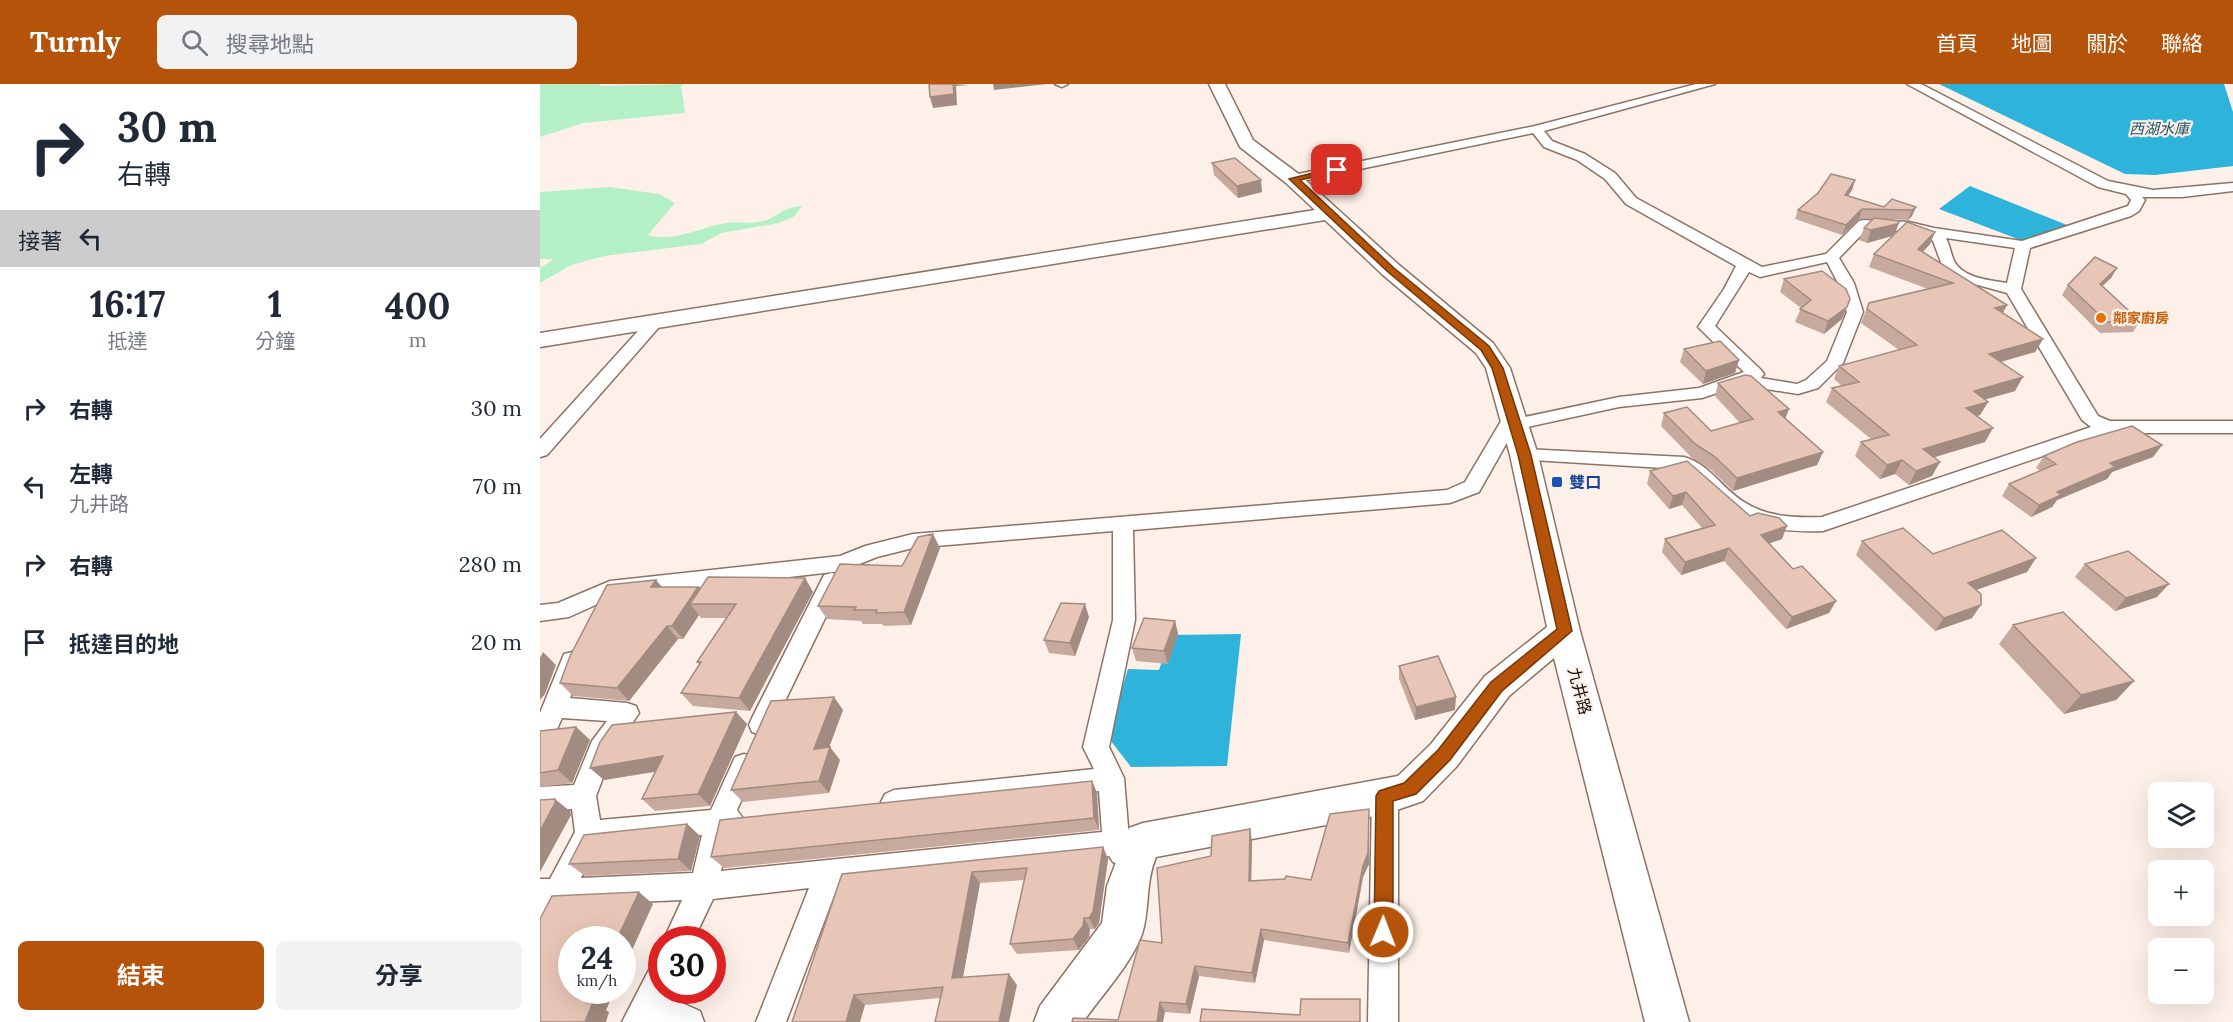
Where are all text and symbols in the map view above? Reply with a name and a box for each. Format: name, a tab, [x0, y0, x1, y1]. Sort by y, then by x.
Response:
search box	[157, 15, 577, 69]
text: Turnly	[30, 24, 121, 60]
icon: search	[178, 26, 211, 59]
text: 搜尋地點	[226, 30, 314, 58]
text: 首頁	[1936, 30, 1978, 57]
text: 地圖	[2011, 30, 2053, 57]
text: 關於	[2086, 30, 2128, 57]
text: 聯絡	[2161, 30, 2203, 57]
text: 30 m	[117, 100, 217, 154]
icon: right	[18, 108, 96, 186]
water label: 西湖水庫	[2129, 119, 2192, 138]
pin	[1311, 144, 1362, 195]
icon: arrive	[1320, 153, 1353, 186]
text: 右轉	[117, 157, 171, 191]
icon: left	[74, 222, 107, 255]
text: 接著	[18, 227, 62, 255]
text: 16:17	[90, 281, 166, 327]
text: 1	[268, 281, 282, 327]
text: 400	[385, 283, 450, 329]
place label: 鄰家廚房	[2113, 309, 2169, 327]
marker: 鄰家廚房	[2094, 311, 2108, 325]
text: m	[409, 327, 427, 352]
text: 抵達	[108, 328, 148, 353]
text: 分鐘	[255, 328, 295, 353]
icon: right	[18, 392, 51, 425]
text: 30 m	[471, 394, 522, 422]
text: 右轉	[69, 396, 113, 424]
text: 左轉	[69, 460, 113, 488]
icon: left	[18, 470, 51, 503]
text: 70 m	[473, 472, 522, 500]
place label: 雙口	[1569, 472, 1601, 492]
marker: 雙口	[1550, 475, 1564, 489]
text: 九井路	[69, 491, 129, 516]
icon: right	[18, 548, 51, 581]
text: 280 m	[459, 550, 522, 578]
text: 右轉	[69, 552, 113, 580]
icon: arrive	[18, 626, 51, 659]
text: 20 m	[471, 628, 522, 656]
text: 抵達目的地	[69, 630, 179, 658]
street label: 九井路	[1564, 665, 1596, 717]
map controls	[2148, 782, 2214, 1004]
button: layers	[2148, 782, 2214, 848]
button: +	[2148, 860, 2214, 926]
position arrow	[1351, 900, 1415, 964]
speed limit sign: 30	[648, 926, 726, 1004]
button: −	[2148, 938, 2214, 1004]
text: 24	[581, 939, 613, 977]
button: 結束	[18, 941, 264, 1010]
button: 分享	[276, 941, 522, 1010]
text: km/h	[577, 971, 617, 990]

